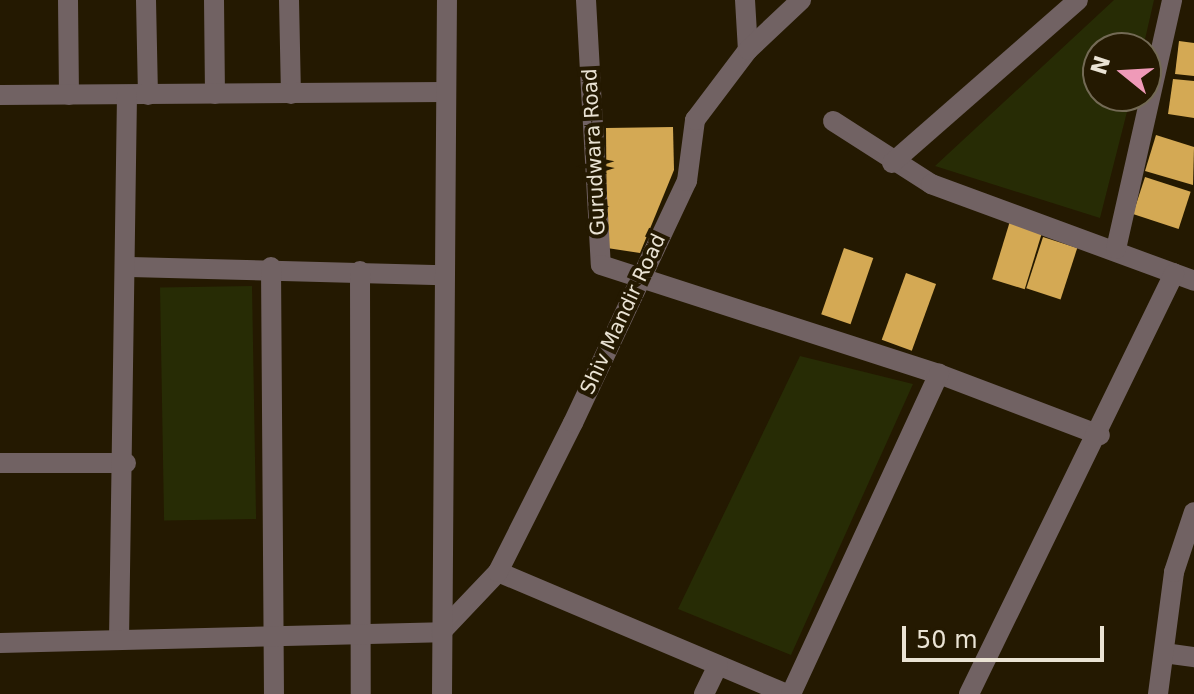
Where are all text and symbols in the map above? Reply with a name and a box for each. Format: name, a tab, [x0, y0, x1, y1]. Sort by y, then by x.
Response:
north arrow	[1082, 32, 1162, 112]
text: N	[1086, 52, 1115, 78]
street label: Gurudwara Road	[578, 68, 610, 236]
street label: Shiv Mandir Road	[575, 230, 671, 398]
scale bar	[906, 610, 1108, 660]
text: 50 m	[916, 626, 978, 654]

